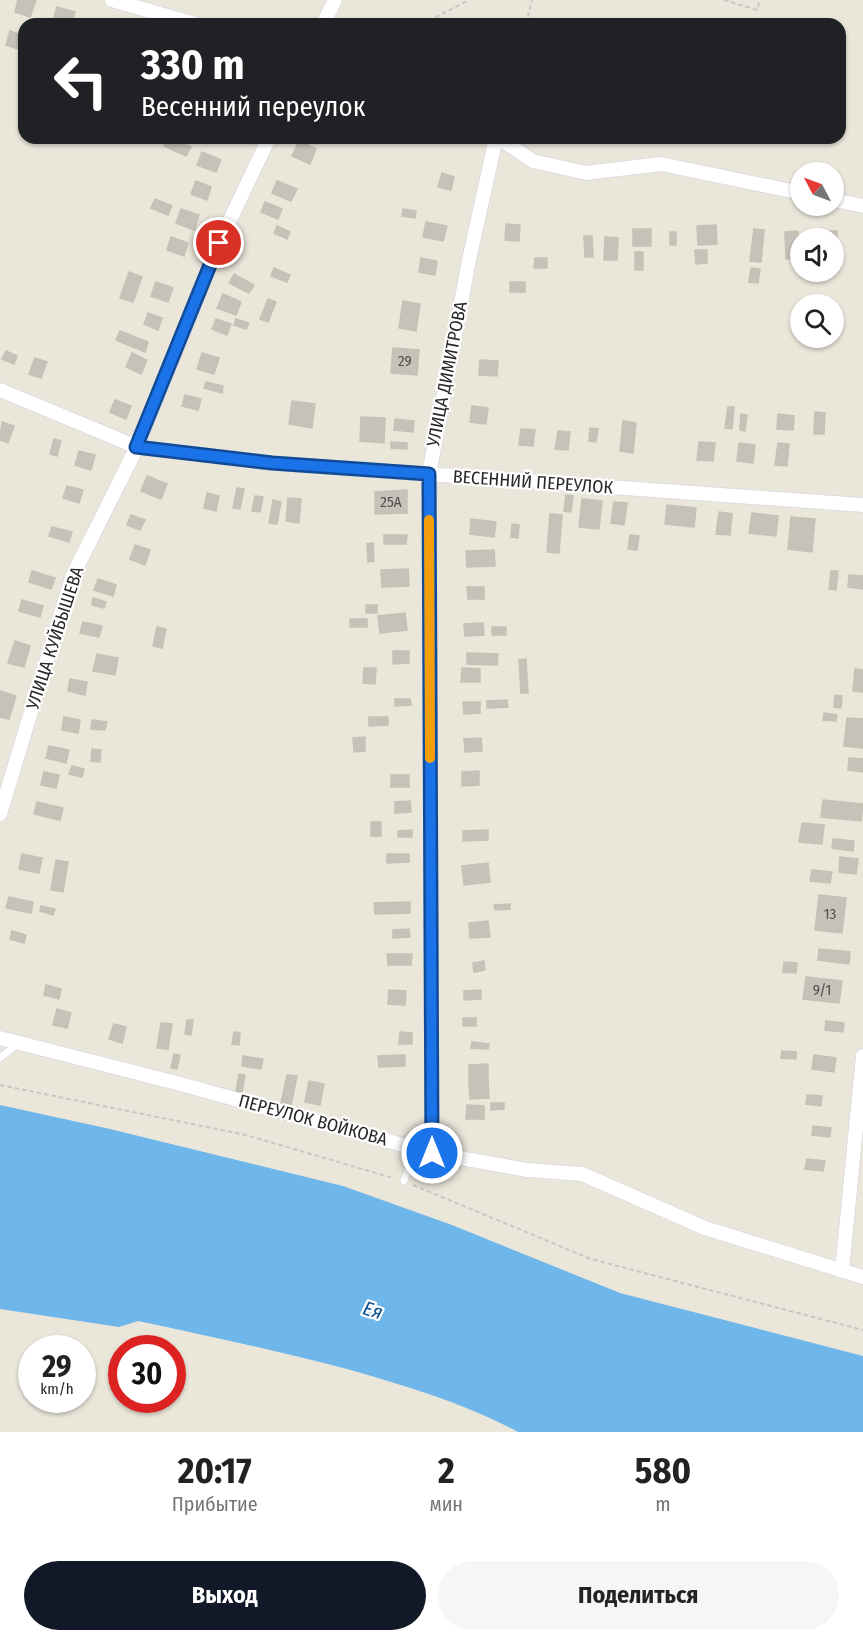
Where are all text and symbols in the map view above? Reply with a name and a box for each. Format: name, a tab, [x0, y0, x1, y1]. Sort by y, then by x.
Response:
text: 330 m	[141, 40, 244, 90]
icon: left	[42, 42, 120, 120]
text: Весенний переулок	[141, 91, 365, 123]
north arrow	[790, 162, 844, 216]
map controls	[790, 162, 844, 348]
pin	[193, 217, 244, 268]
icon: arrive	[202, 226, 235, 259]
button: sound	[790, 228, 844, 282]
button: search	[790, 294, 844, 348]
street label: УЛИЦА ДИМИТРОВА	[422, 299, 472, 449]
house number: 29	[398, 352, 412, 370]
street label: ВЕСЕННИЙ ПЕРЕУЛОК	[452, 465, 614, 499]
house number: 25А	[380, 493, 402, 511]
street label: УЛИЦА КУЙБЫШЕВА	[21, 563, 89, 713]
house number: 13	[824, 905, 837, 923]
house number: 9/1	[813, 981, 831, 999]
street label: ПЕРЕУЛОК ВОЙКОВА	[236, 1090, 390, 1151]
position arrow	[400, 1121, 464, 1185]
water label: Ея	[360, 1296, 386, 1324]
speed limit sign: 30	[108, 1335, 186, 1413]
text: 29	[42, 1349, 72, 1385]
text: km/h	[40, 1380, 74, 1398]
text: 20:17	[178, 1449, 252, 1493]
text: 2	[438, 1449, 455, 1493]
text: 580	[635, 1449, 691, 1493]
text: Прибытие	[172, 1492, 258, 1516]
text: мин	[429, 1492, 463, 1516]
text: m	[655, 1492, 671, 1516]
button: Выход	[24, 1561, 426, 1630]
button: Поделиться	[438, 1561, 839, 1630]

